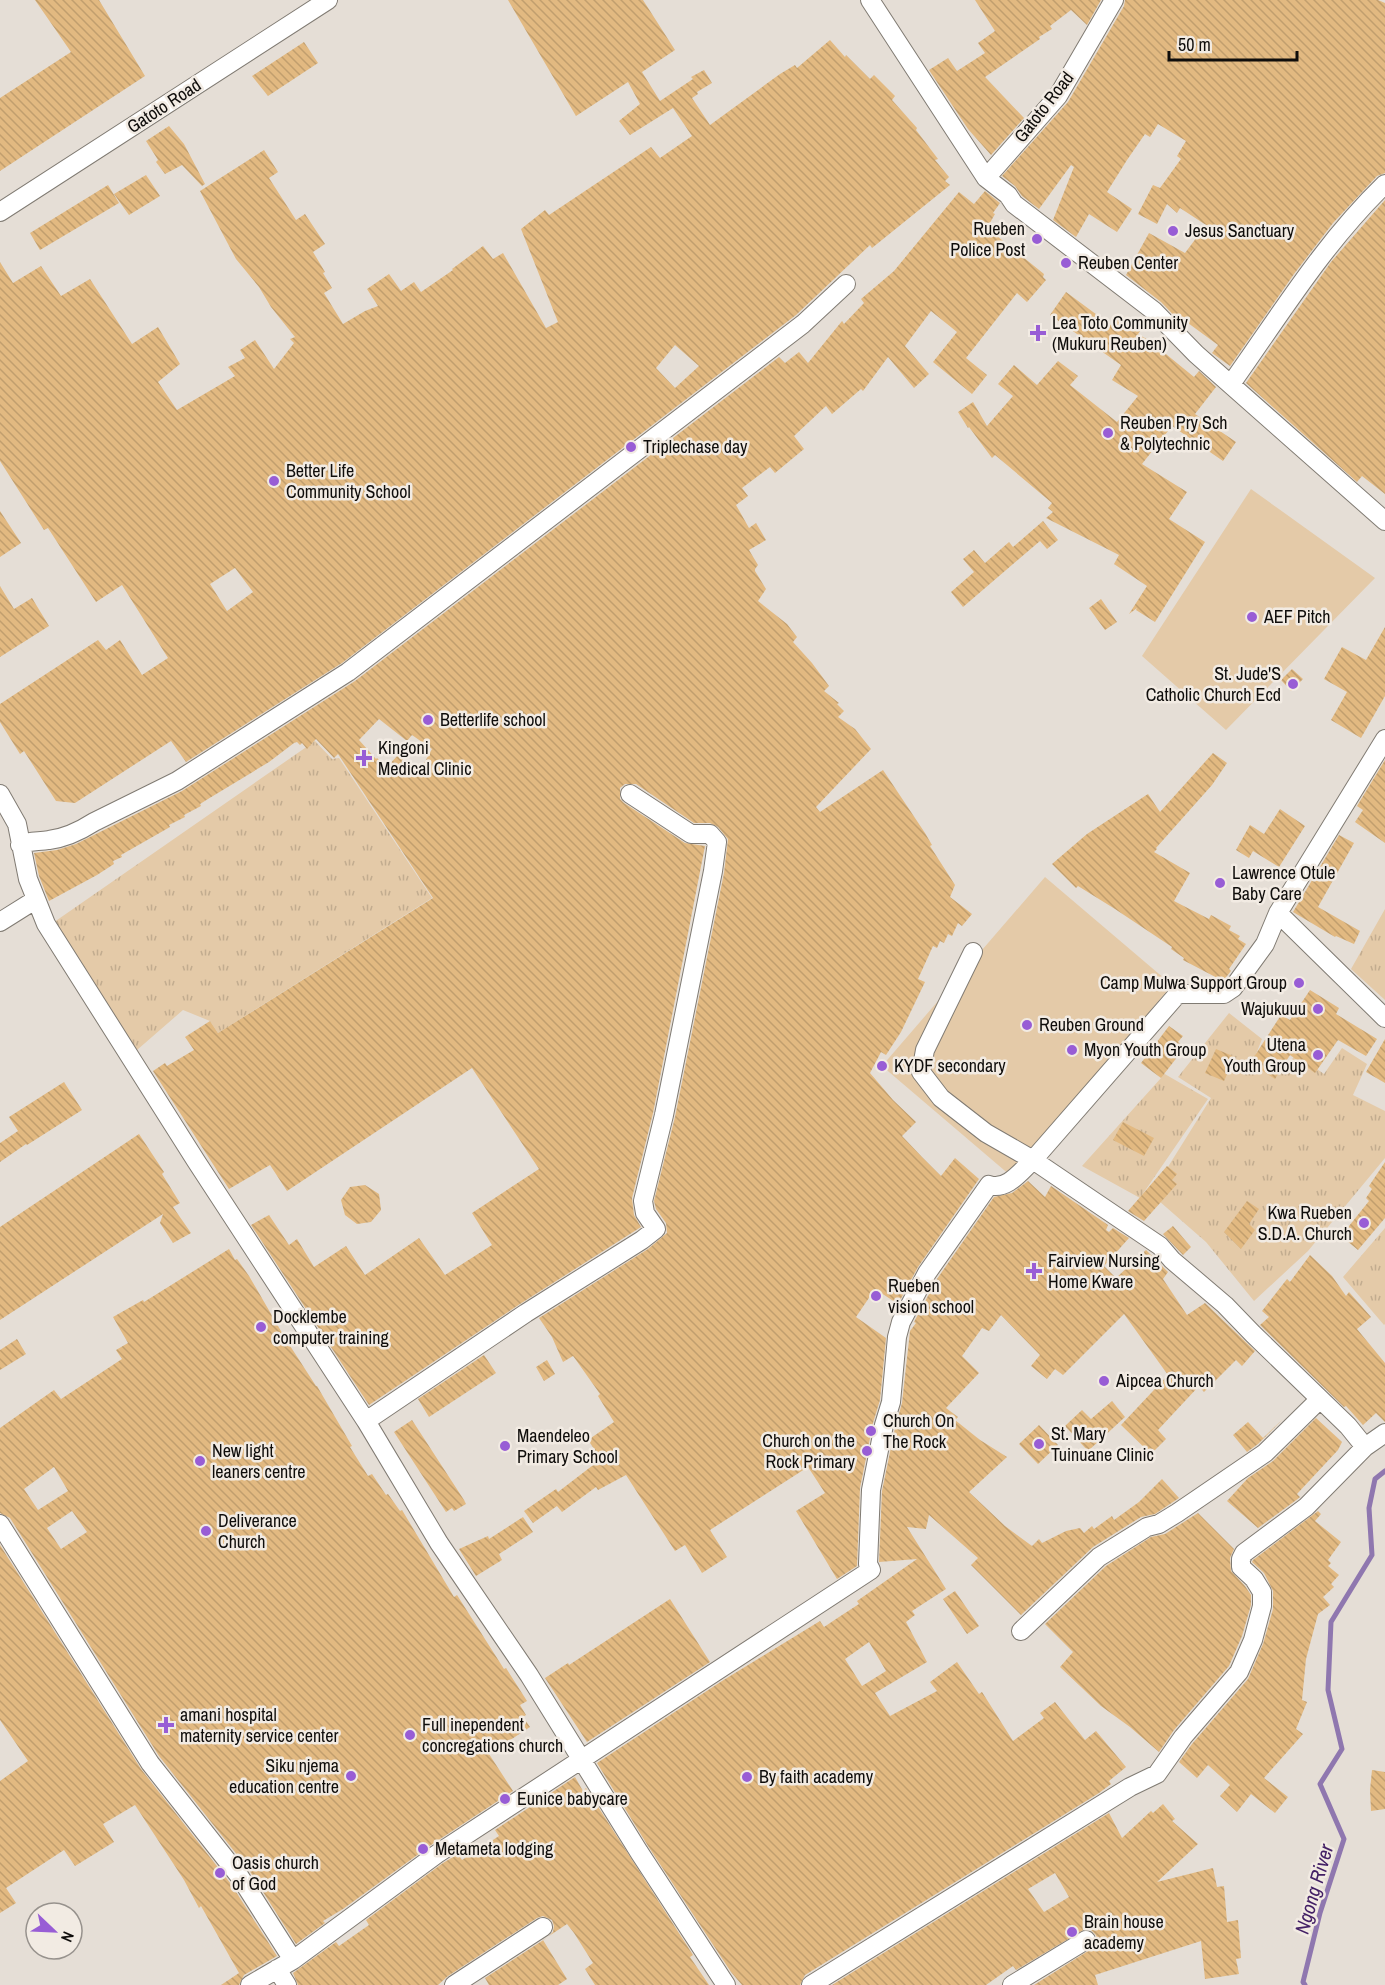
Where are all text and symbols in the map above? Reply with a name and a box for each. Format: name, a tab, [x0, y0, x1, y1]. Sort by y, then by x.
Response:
scale bar	[1169, 24, 1296, 62]
text: 50 m	[1178, 32, 1211, 57]
street label: Gatoto Road	[1008, 66, 1079, 147]
street label: Gatoto Road	[122, 72, 206, 139]
place label: Rueben Police Post	[950, 216, 1025, 262]
place label: Jesus Sanctuary	[1185, 218, 1295, 243]
marker: Jesus Sanctuary	[1166, 224, 1180, 238]
marker: Rueben Police Post	[1030, 232, 1044, 246]
place label: Reuben Center	[1078, 250, 1178, 275]
marker: Reuben Center	[1059, 256, 1073, 270]
place label: Lea Toto Community (Mukuru Reuben)	[1052, 310, 1189, 356]
marker: Lea Toto Community (Mukuru Reuben)	[1029, 324, 1047, 342]
place label: Reuben Pry Sch & Polytechnic	[1120, 410, 1227, 456]
marker: Reuben Pry Sch & Polytechnic	[1101, 426, 1115, 440]
place label: Triplechase day	[643, 434, 748, 459]
marker: Triplechase day	[624, 440, 638, 454]
place label: Better Life Community School	[286, 458, 411, 504]
marker: Better Life Community School	[267, 474, 281, 488]
place label: AEF Pitch	[1263, 604, 1330, 629]
marker: AEF Pitch	[1245, 610, 1259, 624]
place label: St. Jude'S Catholic Church Ecd	[1146, 661, 1281, 707]
marker: St. Jude'S Catholic Church Ecd	[1286, 677, 1300, 691]
place label: Betterlife school	[440, 707, 546, 732]
marker: Betterlife school	[421, 713, 435, 727]
place label: Kingoni Medical Clinic	[378, 735, 472, 781]
marker: Kingoni Medical Clinic	[355, 749, 373, 767]
place label: Lawrence Otule Baby Care	[1232, 860, 1335, 906]
marker: Lawrence Otule Baby Care	[1213, 876, 1227, 890]
place label: Camp Mulwa Support Group	[1100, 970, 1287, 995]
marker: Camp Mulwa Support Group	[1292, 976, 1306, 990]
place label: Wajukuuu	[1241, 996, 1306, 1021]
marker: Wajukuuu	[1311, 1002, 1325, 1016]
place label: Reuben Ground	[1039, 1012, 1144, 1037]
marker: Reuben Ground	[1020, 1018, 1034, 1032]
place label: Utena Youth Group	[1223, 1032, 1306, 1078]
place label: Myon Youth Group	[1084, 1037, 1206, 1062]
marker: Myon Youth Group	[1065, 1043, 1079, 1057]
marker: Utena Youth Group	[1311, 1048, 1325, 1062]
place label: KYDF secondary	[894, 1053, 1006, 1078]
marker: KYDF secondary	[875, 1059, 889, 1073]
place label: Kwa Rueben S.D.A. Church	[1258, 1200, 1352, 1246]
marker: Kwa Rueben S.D.A. Church	[1357, 1216, 1371, 1230]
place label: Fairview Nursing Home Kware	[1048, 1248, 1160, 1294]
marker: Fairview Nursing Home Kware	[1025, 1262, 1043, 1280]
place label: Rueben vision school	[888, 1273, 974, 1319]
marker: Rueben vision school	[869, 1289, 883, 1303]
place label: Docklembe computer training	[273, 1304, 389, 1350]
marker: Docklembe computer training	[254, 1320, 268, 1334]
place label: Aipcea Church	[1115, 1368, 1214, 1393]
marker: Aipcea Church	[1097, 1374, 1111, 1388]
place label: Church On The Rock	[883, 1408, 954, 1454]
place label: St. Mary Tuinuane Clinic	[1051, 1421, 1154, 1467]
place label: Maendeleo Primary School	[517, 1423, 618, 1469]
marker: Church On The Rock	[864, 1424, 878, 1438]
place label: Church on the Rock Primary	[762, 1428, 856, 1474]
marker: St. Mary Tuinuane Clinic	[1032, 1437, 1046, 1451]
place label: New light leaners centre	[212, 1438, 306, 1484]
marker: Maendeleo Primary School	[498, 1439, 512, 1453]
marker: Church on the Rock Primary	[860, 1444, 874, 1458]
marker: New light leaners centre	[193, 1454, 207, 1468]
place label: Deliverance Church	[218, 1508, 297, 1554]
marker: Deliverance Church	[199, 1524, 213, 1538]
place label: amani hospital maternity service center	[180, 1702, 338, 1748]
place label: Full inependent concregations church	[422, 1712, 563, 1758]
marker: amani hospital maternity service center	[157, 1716, 175, 1734]
marker: Full inependent concregations church	[403, 1728, 417, 1742]
place label: Siku njema education centre	[229, 1753, 339, 1799]
place label: By faith academy	[759, 1764, 874, 1789]
marker: Siku njema education centre	[344, 1769, 358, 1783]
marker: By faith academy	[740, 1770, 754, 1784]
place label: Eunice babycare	[517, 1786, 628, 1811]
marker: Eunice babycare	[498, 1792, 512, 1806]
place label: Metameta lodging	[435, 1836, 554, 1861]
water label: Ngong River	[1288, 1840, 1339, 1937]
marker: Metameta lodging	[416, 1842, 430, 1856]
place label: Oasis church of God	[232, 1850, 319, 1896]
marker: Oasis church of God	[213, 1866, 227, 1880]
north arrow	[24, 1901, 84, 1961]
place label: Brain house academy	[1084, 1909, 1164, 1955]
marker: Brain house academy	[1065, 1925, 1079, 1939]
text: N	[56, 1928, 80, 1946]

